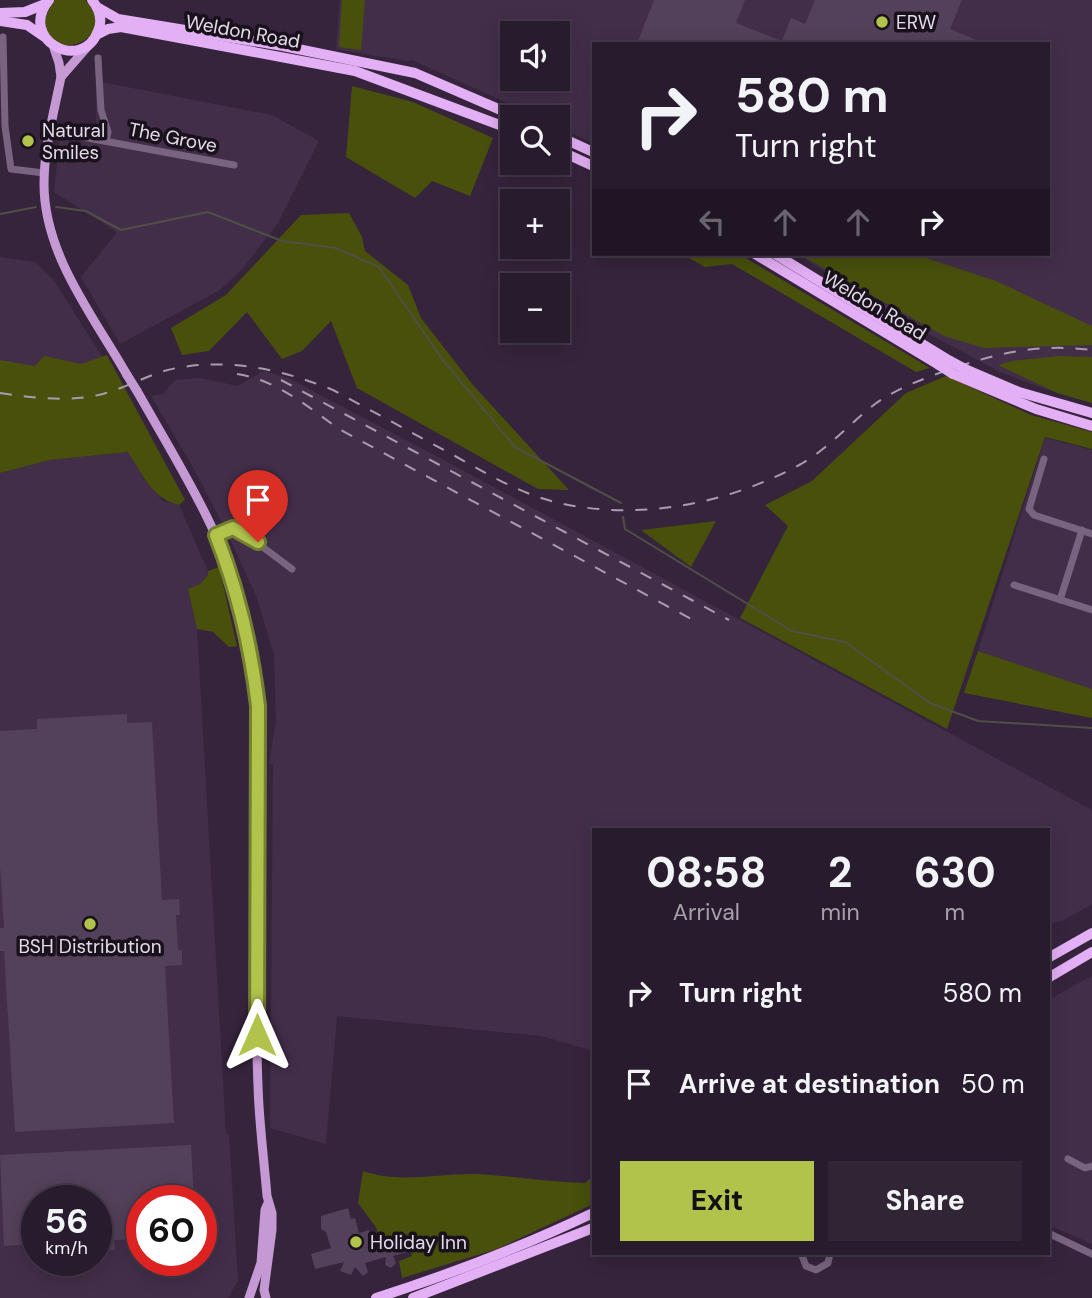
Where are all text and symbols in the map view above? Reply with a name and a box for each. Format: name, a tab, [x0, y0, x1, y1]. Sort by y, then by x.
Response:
street label: Weldon Road	[184, 9, 302, 54]
place label: ERW	[896, 10, 936, 35]
marker: ERW	[874, 14, 890, 30]
map controls	[500, 21, 570, 343]
button: sound	[500, 21, 570, 91]
text: 580 m	[735, 63, 889, 127]
icon: right	[620, 70, 711, 161]
button: search	[500, 105, 570, 175]
street label: The Grove	[127, 117, 219, 158]
place label: Natural Smiles	[42, 118, 105, 165]
text: Turn right	[735, 125, 877, 167]
marker: Natural Smiles	[20, 133, 36, 149]
button: +	[500, 189, 570, 259]
icon: left	[693, 203, 731, 241]
icon: ahead	[766, 203, 804, 241]
icon: ahead	[839, 203, 877, 241]
icon: right	[912, 203, 950, 241]
street label: Weldon Road	[819, 265, 931, 346]
button: −	[500, 273, 570, 343]
pin	[228, 470, 288, 542]
icon: arrive	[239, 481, 277, 519]
text: 08:58	[646, 845, 766, 900]
text: 2	[828, 845, 852, 900]
text: 630	[914, 845, 996, 900]
text: Arrival	[673, 897, 740, 927]
text: min	[821, 897, 860, 927]
text: m	[945, 897, 965, 927]
marker: BSH Distribution	[82, 916, 98, 932]
place label: BSH Distribution	[18, 934, 162, 959]
icon: right	[620, 974, 658, 1012]
text: Turn right	[679, 976, 803, 1010]
text: 580 m	[942, 976, 1022, 1010]
position arrow	[220, 998, 294, 1072]
icon: arrive	[620, 1065, 658, 1103]
text: Arrive at destination	[679, 1067, 940, 1101]
text: 50 m	[961, 1067, 1025, 1101]
button: Exit	[620, 1161, 814, 1241]
button: Share	[828, 1161, 1022, 1241]
speed limit sign: 60	[126, 1185, 217, 1276]
text: 56	[45, 1198, 88, 1244]
place label: Holiday Inn	[370, 1230, 467, 1255]
marker: Holiday Inn	[348, 1234, 364, 1250]
text: km/h	[45, 1236, 88, 1260]

